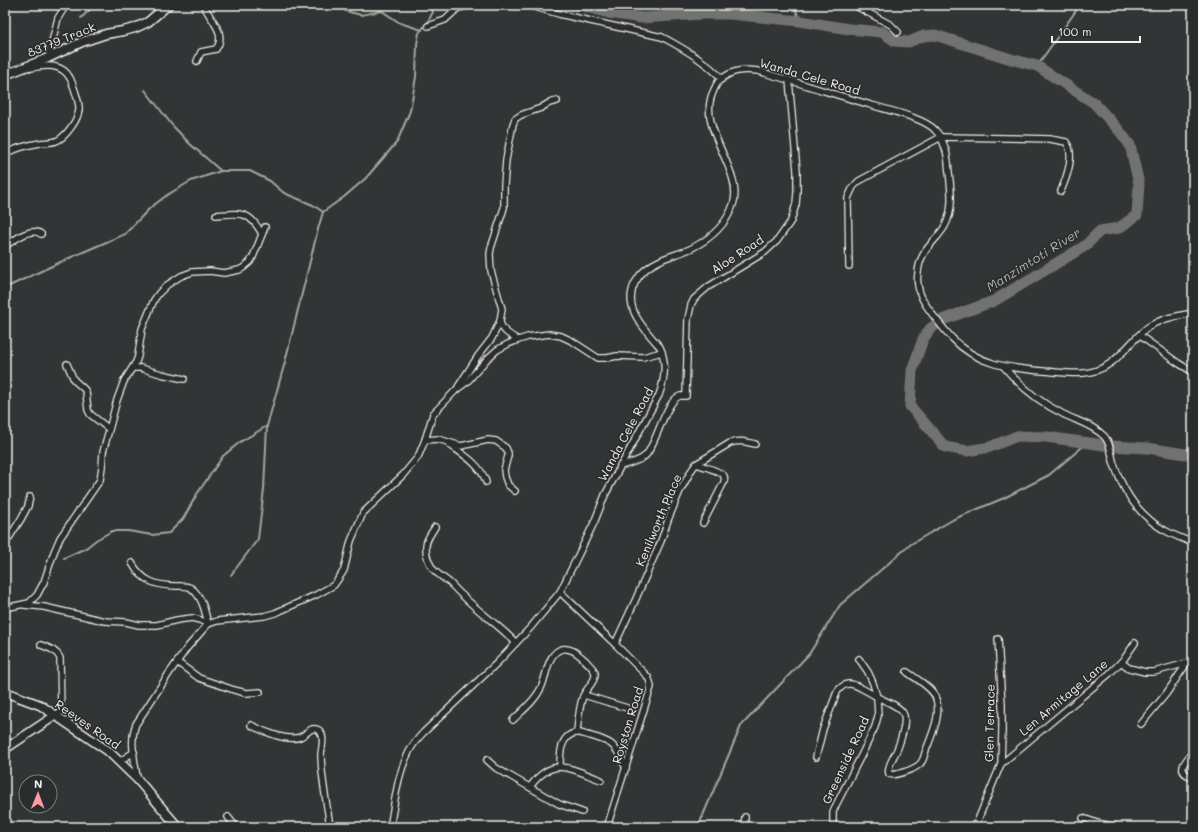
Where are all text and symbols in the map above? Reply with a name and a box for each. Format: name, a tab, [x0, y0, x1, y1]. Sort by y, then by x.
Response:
street label: 83779 Track	[25, 18, 97, 60]
scale bar	[1052, 18, 1140, 44]
text: 100 m	[1058, 23, 1092, 39]
street label: Wanda Cele Road	[758, 54, 862, 98]
water label: Manzimtoti River	[983, 223, 1084, 295]
street label: Aloe Road	[708, 231, 767, 277]
street label: Wanda Cele Road	[594, 384, 657, 484]
street label: Kenilworth Place	[631, 471, 685, 569]
street label: Len Armitage Lane	[1015, 655, 1111, 739]
street label: Royston Road	[608, 684, 646, 765]
street label: Glen Terrace	[980, 684, 998, 762]
street label: Reeves Road	[52, 696, 124, 753]
street label: Greenside Road	[818, 713, 872, 806]
north arrow	[18, 774, 58, 814]
text: N	[34, 776, 42, 791]

